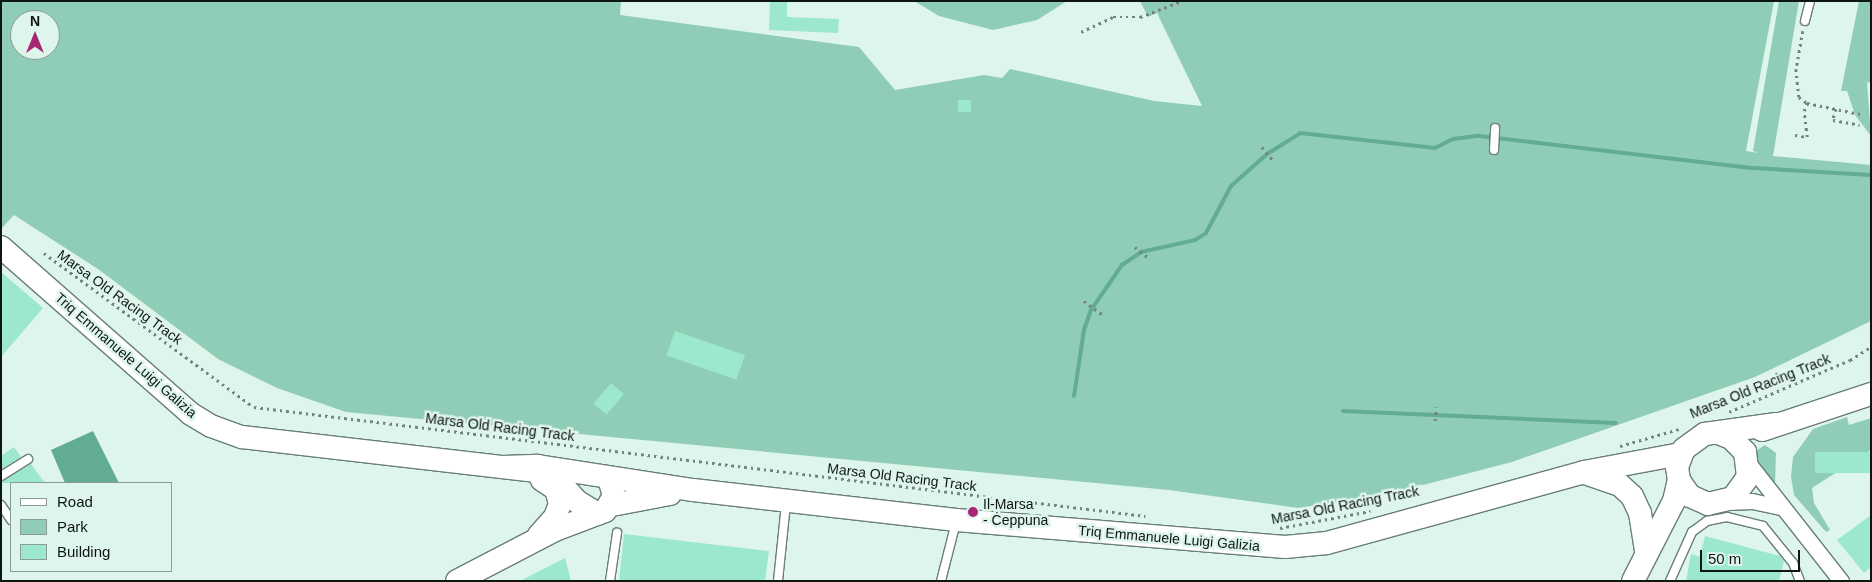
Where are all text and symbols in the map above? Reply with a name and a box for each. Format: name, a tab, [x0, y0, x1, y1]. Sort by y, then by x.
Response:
north arrow	[10, 10, 60, 60]
text: N	[30, 13, 40, 29]
street label: Marsa Old Racing Track	[54, 246, 186, 348]
street label: Triq Emmanuele Luigi Galizia	[52, 289, 200, 421]
street label: Marsa Old Racing Track	[1687, 350, 1833, 422]
street label: Marsa Old Racing Track	[424, 409, 576, 445]
street label: Marsa Old Racing Track	[826, 459, 978, 495]
legend	[10, 482, 172, 572]
street label: Marsa Old Racing Track	[1270, 482, 1420, 528]
text: Road	[57, 493, 93, 510]
place label: Il-Marsa - Ċeppuna	[983, 496, 1048, 528]
marker: Il-Marsa - Ċeppuna	[967, 506, 979, 518]
text: Park	[57, 518, 88, 535]
street label: Triq Emmanuele Luigi Galizia	[1077, 522, 1261, 554]
scale bar	[1702, 540, 1802, 572]
text: Building	[57, 543, 110, 560]
text: 50 m	[1708, 550, 1741, 567]

